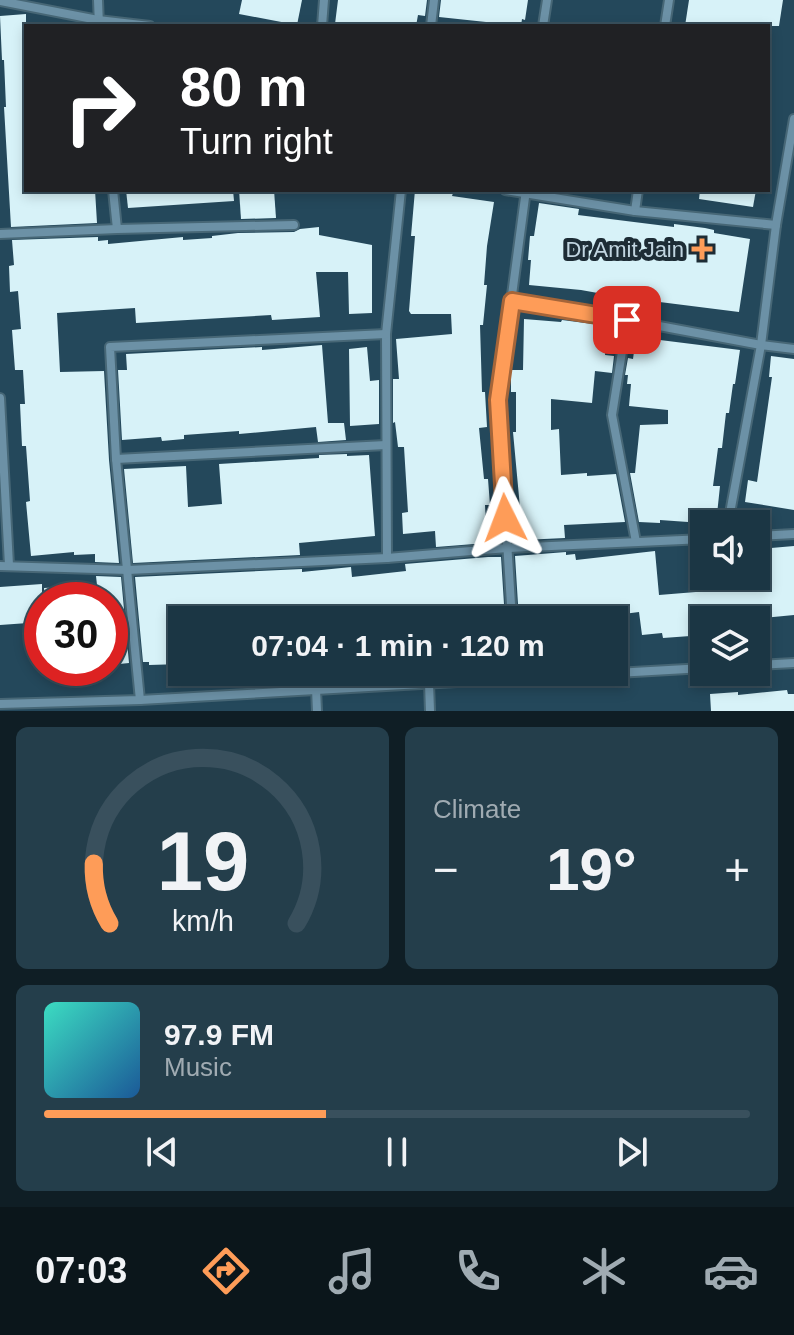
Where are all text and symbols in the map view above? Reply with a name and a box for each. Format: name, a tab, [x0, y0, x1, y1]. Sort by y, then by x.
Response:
text: 80 m	[180, 55, 308, 118]
icon: right	[48, 56, 152, 160]
text: Turn right	[180, 121, 333, 162]
place label: Dr Amit Jain	[565, 237, 684, 262]
marker: Dr Amit Jain	[691, 238, 713, 260]
pin	[593, 286, 661, 354]
icon: arrive	[605, 298, 649, 342]
position arrow	[463, 476, 547, 560]
map controls	[690, 510, 770, 686]
button: sound	[690, 510, 770, 590]
speed limit sign: 30	[24, 582, 128, 686]
button: layers	[690, 606, 770, 686]
text: 07:04 · 1 min · 120 m	[251, 629, 545, 662]
text: Climate	[433, 794, 521, 824]
text: 19	[156, 815, 249, 908]
text: 19°	[546, 836, 637, 903]
text: −	[433, 845, 459, 894]
text: +	[724, 845, 750, 894]
text: km/h	[172, 905, 233, 937]
text: 97.9 FM	[164, 1018, 274, 1051]
text: Music	[164, 1052, 232, 1082]
icon: previous	[140, 1130, 184, 1174]
icon: pause	[375, 1130, 419, 1174]
icon: next	[610, 1130, 654, 1174]
icon: directions	[198, 1243, 254, 1299]
icon: music	[324, 1243, 380, 1299]
icon: phone	[450, 1243, 506, 1299]
icon: climate	[576, 1243, 632, 1299]
icon: car	[703, 1243, 759, 1299]
text: 07:03	[35, 1250, 127, 1291]

